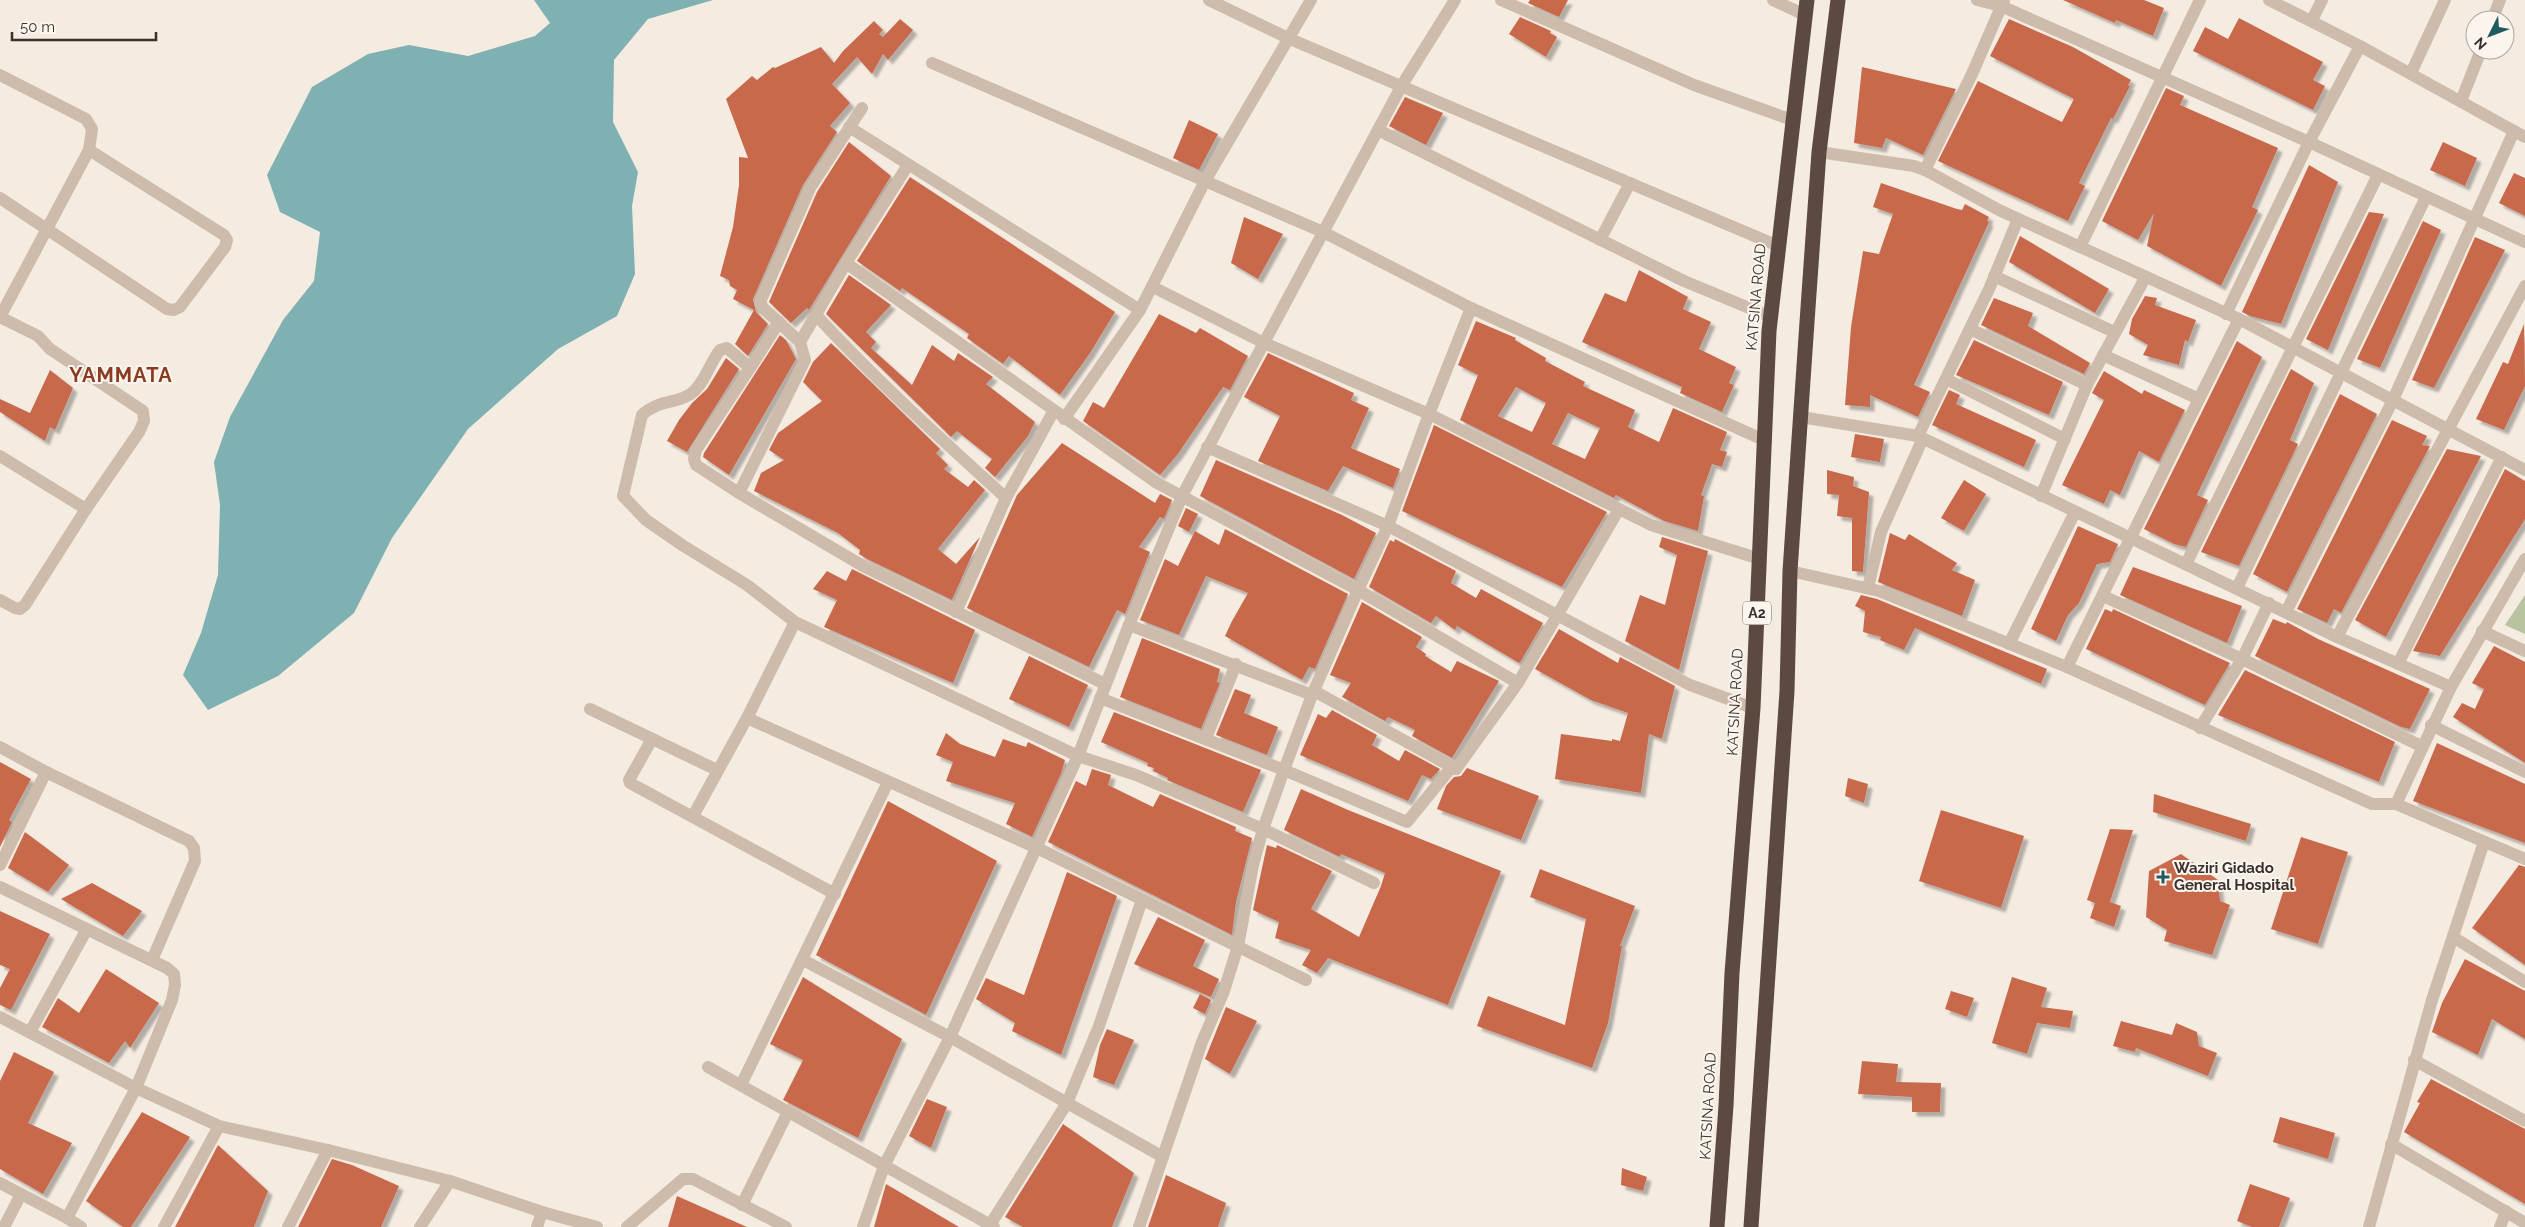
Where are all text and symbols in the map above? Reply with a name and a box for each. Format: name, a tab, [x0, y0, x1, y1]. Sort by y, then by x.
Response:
scale bar	[12, 10, 156, 42]
north arrow	[2465, 10, 2515, 60]
text: 50 m	[20, 18, 55, 36]
text: N	[2471, 34, 2490, 53]
street label: KATSINA ROAD	[1742, 242, 1770, 351]
district label: YAMMATA	[69, 363, 173, 387]
road number: A2	[1743, 602, 1771, 624]
street label: KATSINA ROAD	[1723, 648, 1747, 756]
place label: Waziri Gidado General Hospital	[2174, 859, 2294, 894]
marker: Waziri Gidado General Hospital	[2156, 870, 2170, 884]
street label: KATSINA ROAD	[1696, 1052, 1720, 1160]

